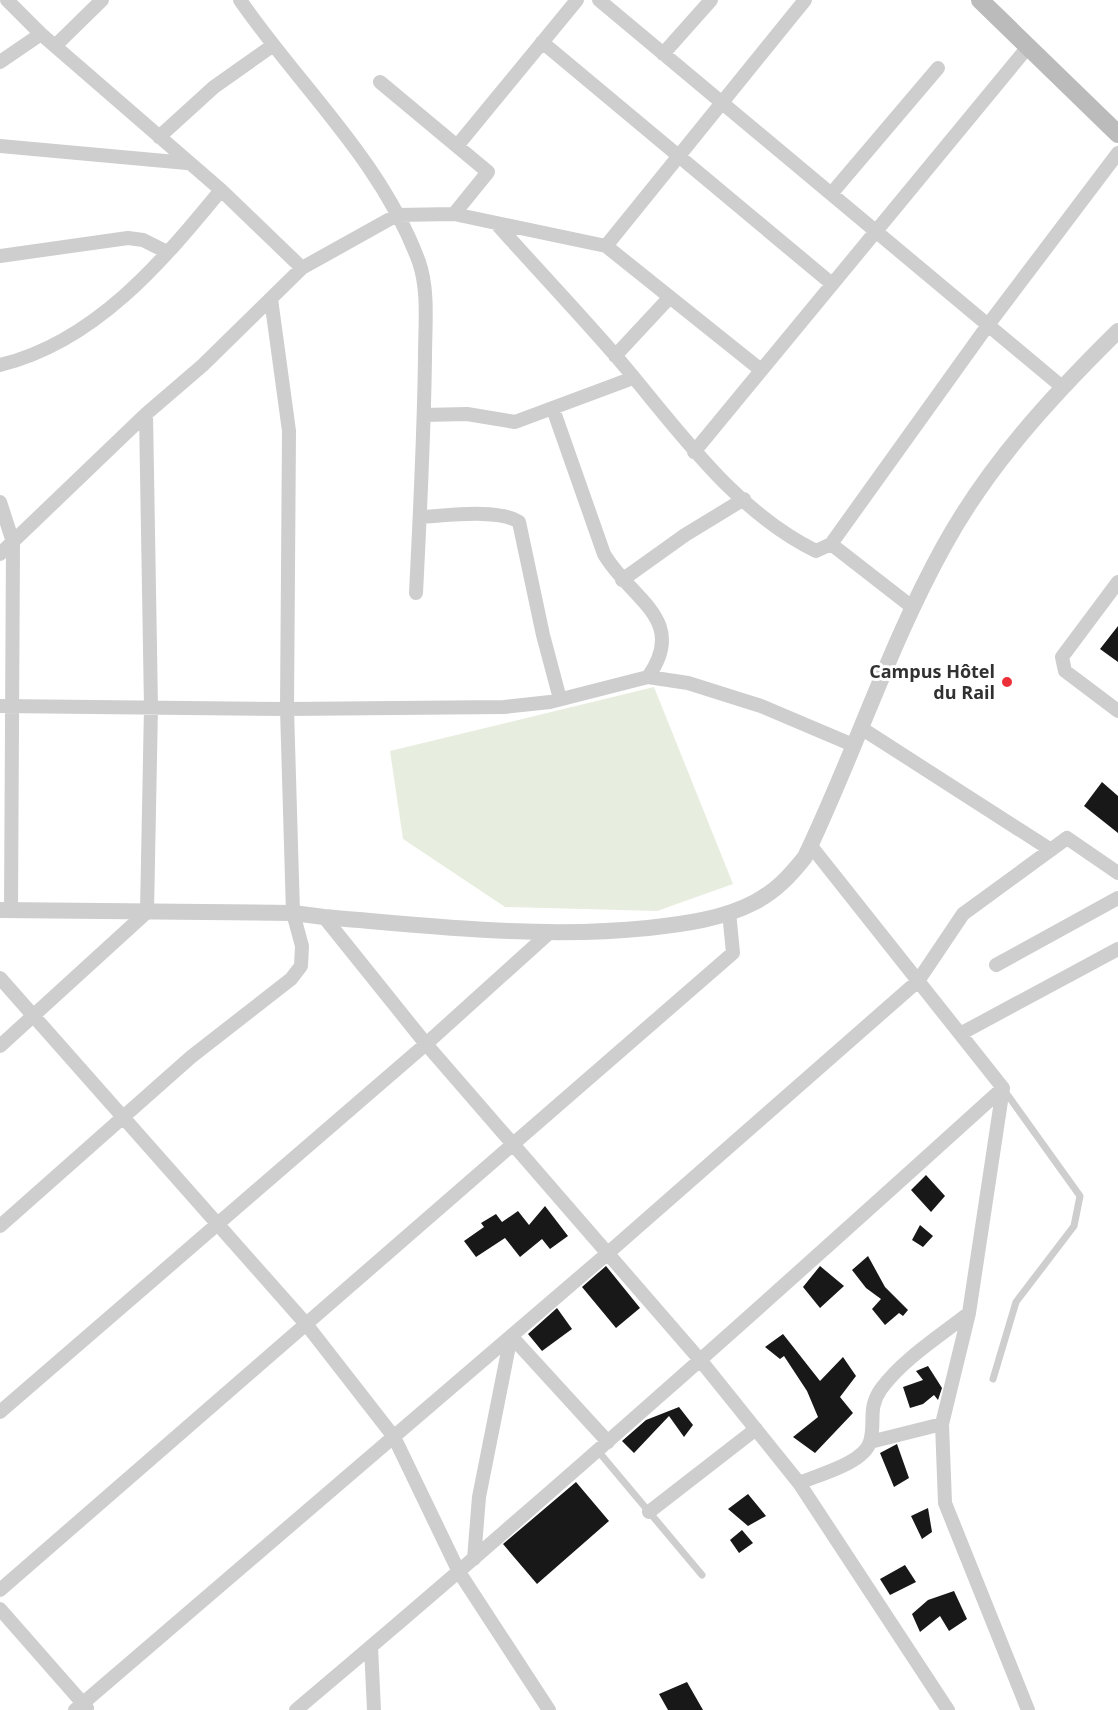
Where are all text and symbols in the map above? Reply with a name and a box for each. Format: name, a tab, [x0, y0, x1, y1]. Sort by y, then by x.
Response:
place label: Campus Hôtel du Rail	[869, 659, 995, 704]
marker: Campus Hôtel du Rail	[1000, 675, 1014, 689]

